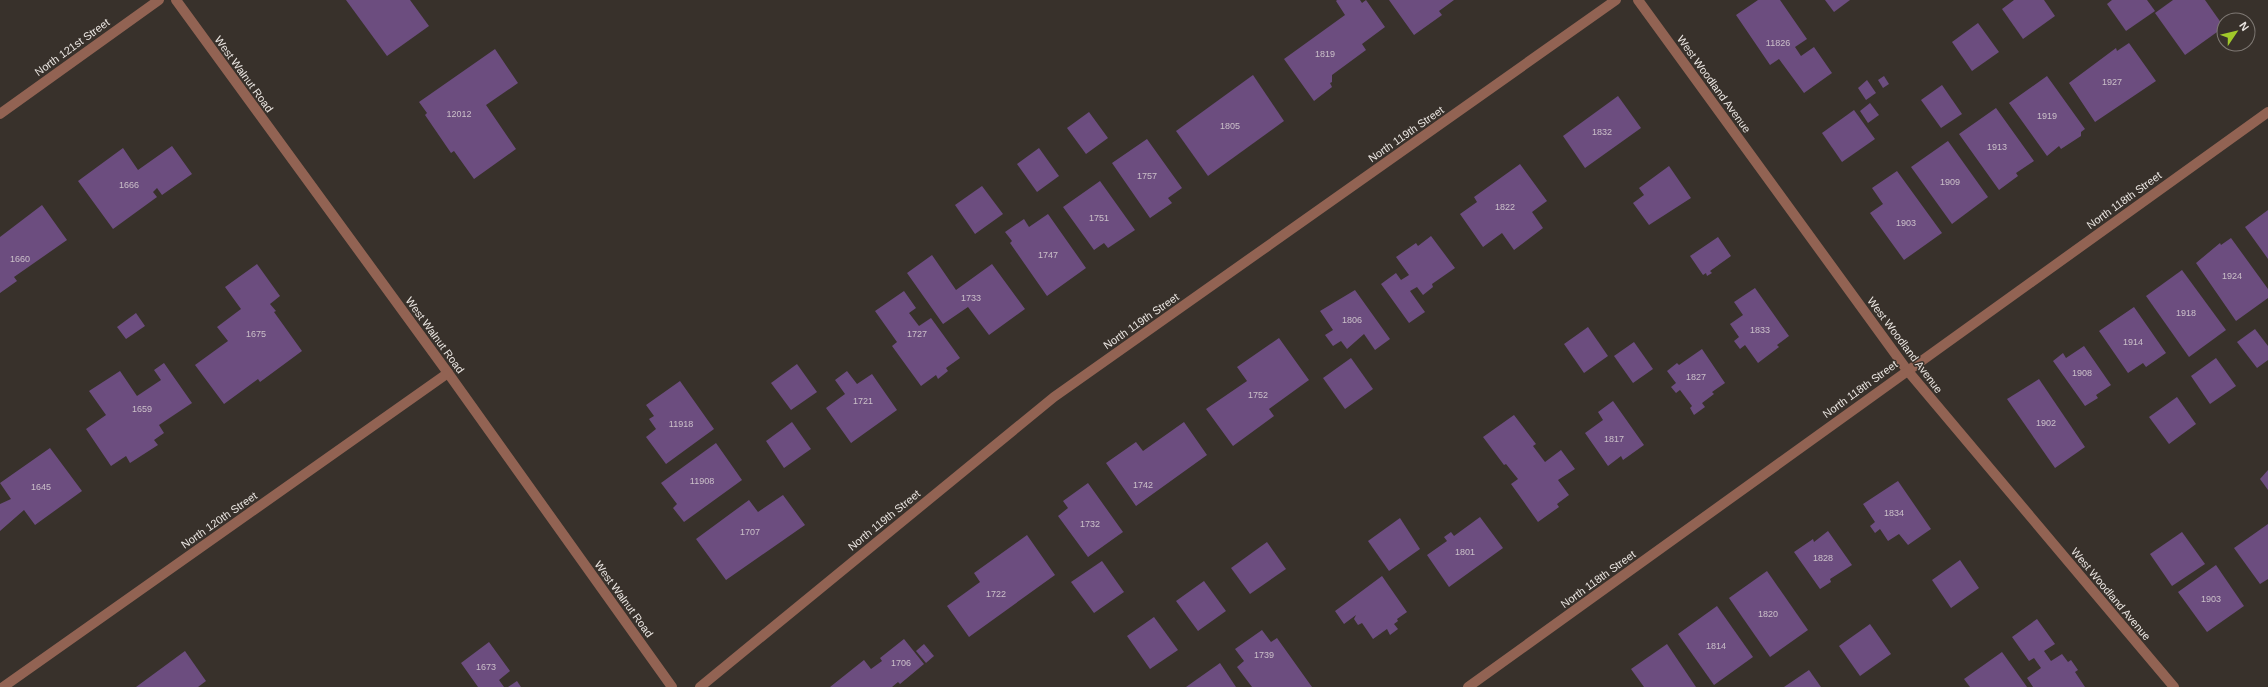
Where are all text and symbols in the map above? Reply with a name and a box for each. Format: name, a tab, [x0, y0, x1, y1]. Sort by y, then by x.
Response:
north arrow	[2216, 12, 2256, 52]
street label: North 121st Street	[32, 16, 112, 78]
text: N	[2237, 20, 2251, 33]
street label: West Woodland Avenue	[1675, 33, 1753, 135]
street label: West Walnut Road	[212, 34, 276, 114]
house number: 11826	[1766, 38, 1790, 48]
house number: 1819	[1315, 49, 1335, 59]
house number: 1927	[2102, 77, 2122, 87]
street label: North 119th Street	[1366, 104, 1446, 164]
house number: 12012	[446, 109, 472, 119]
house number: 1919	[2037, 111, 2057, 121]
house number: 1805	[1220, 121, 1240, 131]
house number: 1832	[1592, 127, 1612, 137]
house number: 1913	[1987, 142, 2007, 152]
street label: North 118th Street	[2084, 169, 2164, 231]
house number: 1757	[1137, 171, 1157, 181]
house number: 1909	[1940, 177, 1960, 187]
house number: 1666	[119, 180, 139, 190]
house number: 1822	[1495, 202, 1515, 212]
house number: 1751	[1089, 213, 1109, 223]
house number: 1903	[1896, 218, 1916, 228]
house number: 1747	[1038, 250, 1058, 260]
house number: 1660	[10, 254, 30, 264]
house number: 1924	[2222, 271, 2242, 281]
street label: North 119th Street	[1101, 291, 1181, 351]
house number: 1733	[961, 293, 981, 303]
street label: West Walnut Road	[403, 295, 467, 375]
street label: West Woodland Avenue	[1865, 295, 1945, 395]
house number: 1918	[2176, 308, 2196, 318]
house number: 1806	[1342, 315, 1362, 325]
house number: 1833	[1750, 325, 1770, 335]
house number: 1675	[246, 329, 266, 339]
house number: 1727	[907, 329, 927, 339]
house number: 1914	[2123, 337, 2143, 347]
street label: North 118th Street	[1820, 358, 1900, 420]
house number: 1908	[2072, 368, 2092, 378]
house number: 1827	[1686, 372, 1706, 382]
house number: 1752	[1248, 390, 1268, 400]
house number: 1721	[853, 396, 873, 406]
house number: 1659	[132, 404, 152, 414]
house number: 1902	[2036, 418, 2056, 428]
house number: 11918	[669, 419, 693, 429]
house number: 1817	[1604, 434, 1624, 444]
house number: 11908	[690, 476, 714, 486]
house number: 1742	[1133, 480, 1153, 490]
house number: 1645	[31, 482, 51, 492]
street label: North 119th Street	[846, 487, 922, 553]
street label: North 120th Street	[179, 489, 259, 551]
house number: 1834	[1884, 508, 1904, 518]
house number: 1732	[1080, 519, 1100, 529]
house number: 1707	[740, 527, 760, 537]
street label: West Woodland Avenue	[2069, 545, 2153, 643]
house number: 1801	[1455, 547, 1475, 557]
street label: North 118th Street	[1558, 548, 1638, 610]
house number: 1828	[1813, 553, 1833, 563]
street label: West Walnut Road	[592, 559, 656, 639]
house number: 1722	[986, 589, 1006, 599]
house number: 1903	[2201, 594, 2221, 604]
house number: 1820	[1758, 609, 1778, 619]
house number: 1814	[1706, 641, 1726, 651]
house number: 1739	[1254, 650, 1274, 660]
house number: 1706	[891, 658, 911, 668]
house number: 1673	[476, 662, 496, 672]

